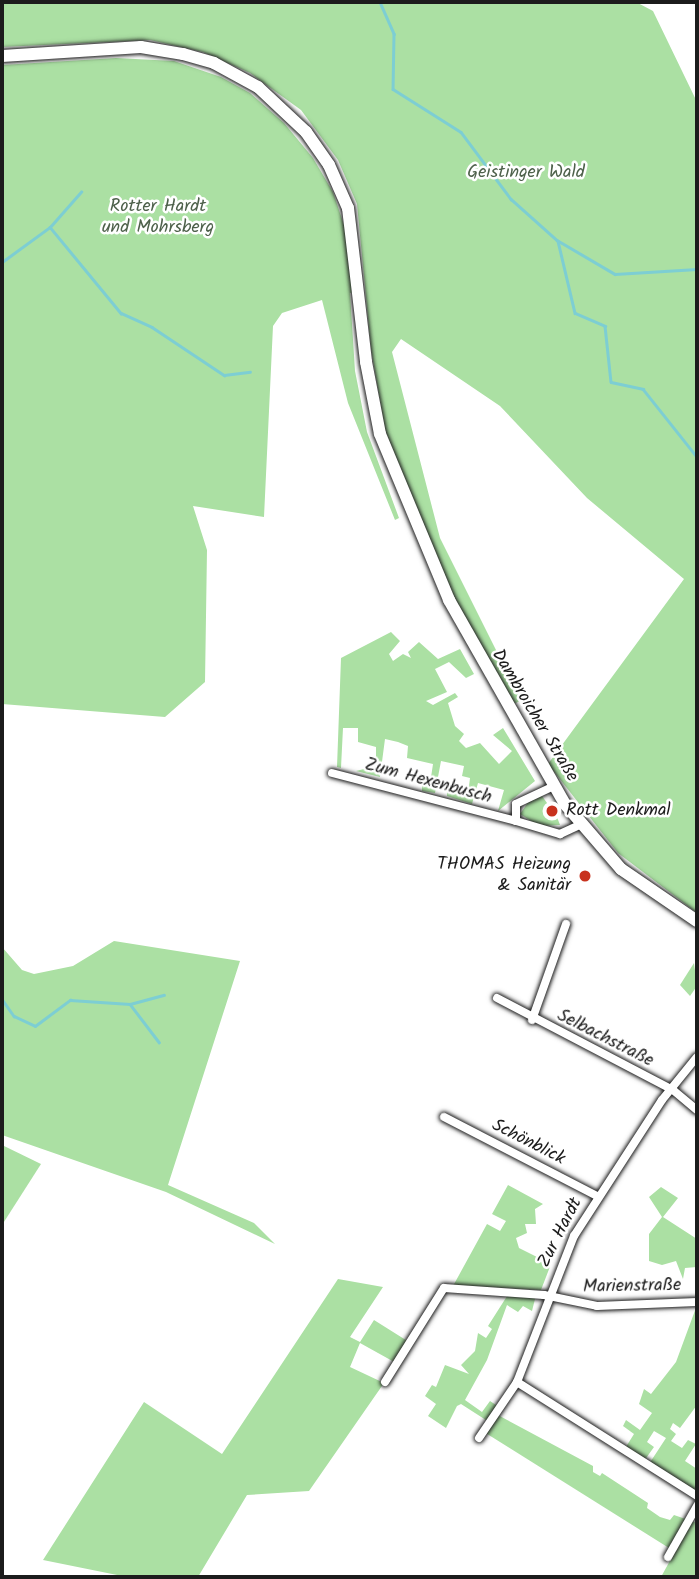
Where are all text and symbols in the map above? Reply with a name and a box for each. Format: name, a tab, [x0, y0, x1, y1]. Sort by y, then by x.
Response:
park label: Geistinger Wald	[467, 162, 585, 184]
park label: Rotter Hardt und Mohrsberg	[102, 197, 214, 240]
street label: Dambroicher Straße	[486, 646, 582, 786]
street label: Zum Hexenbusch	[362, 755, 494, 809]
place label: Rott Denkmal	[566, 800, 671, 822]
marker: Rott Denkmal	[544, 803, 560, 819]
place label: THOMAS Heizung & Sanitär	[437, 855, 571, 898]
marker: THOMAS Heizung & Sanitär	[577, 868, 593, 884]
street label: Selbachstraße	[553, 1005, 657, 1073]
street label: Schönblick	[488, 1115, 568, 1171]
street label: Zur Hardt	[534, 1195, 588, 1271]
street label: Marienstraße	[583, 1275, 681, 1299]

